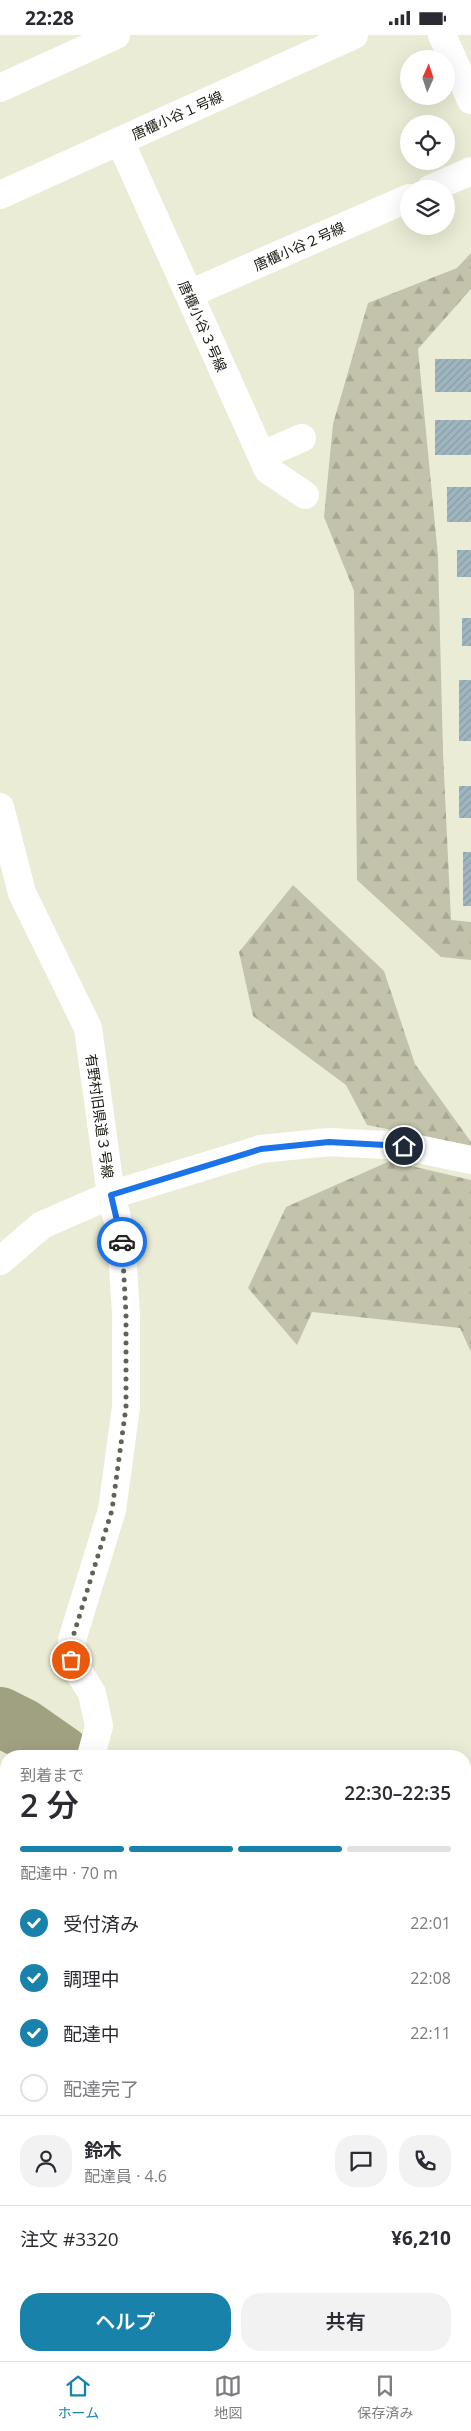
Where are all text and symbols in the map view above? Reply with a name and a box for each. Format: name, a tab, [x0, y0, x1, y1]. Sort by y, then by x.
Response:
text: 22:28	[25, 5, 74, 31]
north arrow	[400, 50, 455, 105]
map controls	[400, 50, 455, 235]
street label: 唐櫃小谷１号線	[128, 86, 226, 144]
button: locate	[400, 115, 455, 170]
button: layers	[400, 180, 455, 235]
street label: 唐櫃小谷２号線	[250, 217, 348, 275]
street label: 唐櫃小谷３号線	[174, 277, 232, 375]
street label: 有野村旧県道３号線	[82, 1052, 118, 1180]
pin	[383, 1125, 425, 1167]
icon: home	[390, 1132, 418, 1160]
courier	[97, 1217, 147, 1267]
icon: car	[108, 1228, 136, 1256]
pin	[50, 1639, 92, 1681]
icon: bag	[57, 1646, 85, 1674]
text: 到着まで	[20, 1764, 84, 1786]
text: 22:30–22:35	[344, 1780, 451, 1806]
text: 2 分	[20, 1783, 79, 1826]
text: 配達中 · 70 m	[20, 1862, 118, 1884]
icon: check	[20, 1909, 48, 1937]
text: 受付済み	[63, 1911, 139, 1937]
text: 22:01	[410, 1912, 451, 1934]
icon: check	[20, 1964, 48, 1992]
text: 調理中	[63, 1966, 120, 1992]
text: 22:08	[410, 1967, 451, 1989]
icon: check	[20, 2019, 48, 2047]
text: 配達中	[63, 2021, 120, 2047]
text: 22:11	[410, 2022, 451, 2044]
text: 配達完了	[63, 2076, 139, 2102]
button: person	[20, 2135, 72, 2187]
button: chat	[335, 2135, 387, 2187]
button: phone	[399, 2135, 451, 2187]
text: 鈴木	[84, 2137, 122, 2163]
text: 配達員 · 4.6	[84, 2165, 167, 2187]
text: ¥6,210	[391, 2225, 451, 2251]
text: 注文 #3320	[20, 2226, 119, 2252]
button: ヘルプ	[20, 2293, 231, 2351]
button: 共有	[241, 2293, 451, 2351]
tab: ホーム	[58, 2372, 99, 2422]
tab: 地図	[214, 2372, 242, 2422]
tab: 保存済み	[357, 2372, 413, 2422]

